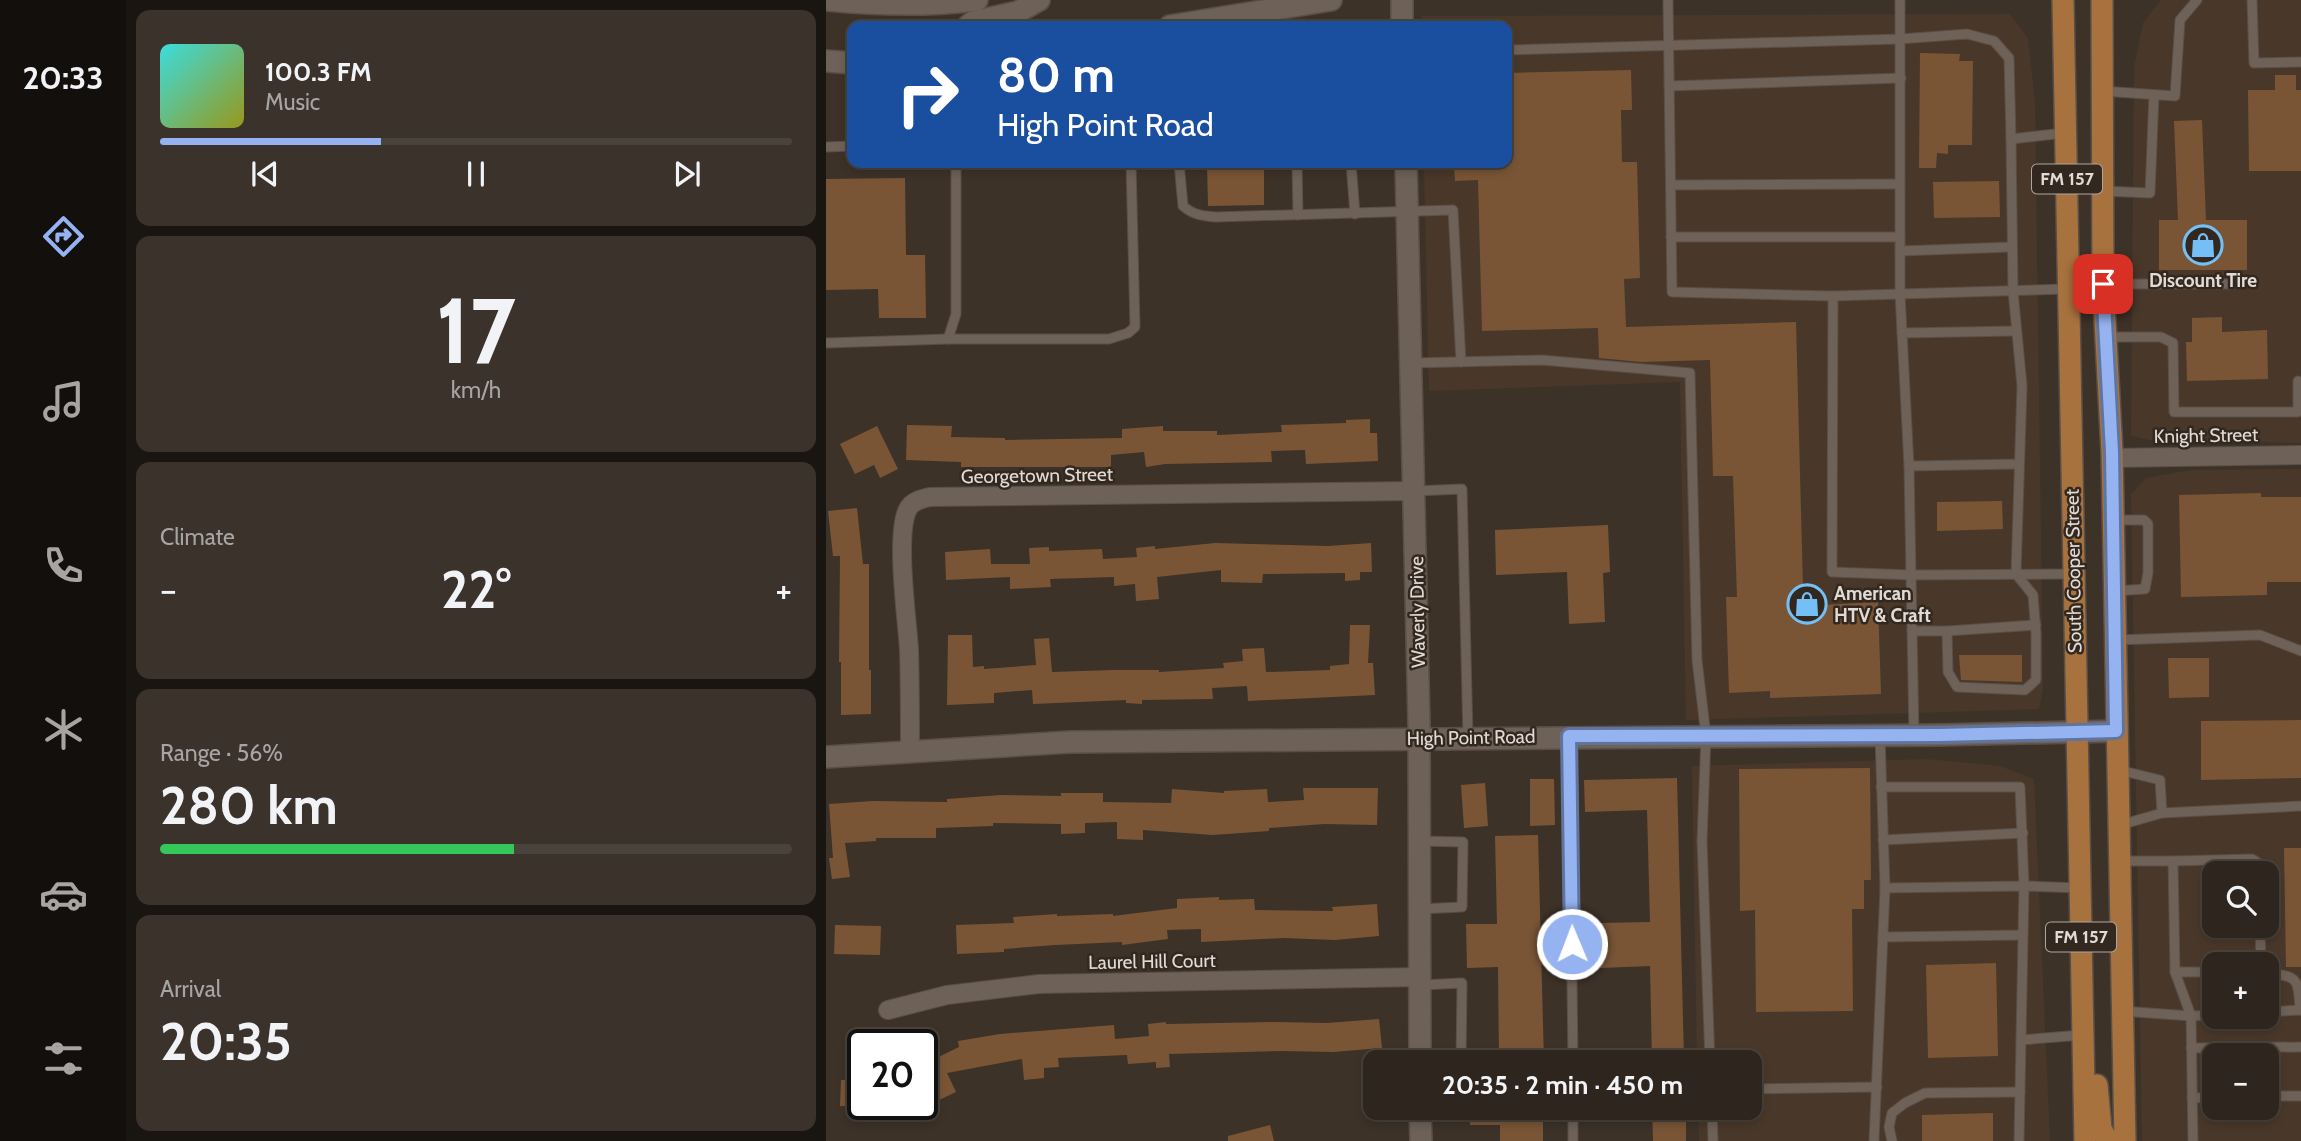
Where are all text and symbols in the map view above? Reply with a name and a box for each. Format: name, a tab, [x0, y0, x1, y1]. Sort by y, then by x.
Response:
text: 80 m	[997, 45, 1115, 104]
icon: right	[882, 49, 973, 140]
text: 100.3 FM	[265, 56, 372, 88]
text: 20:33	[22, 58, 104, 97]
text: Music	[265, 88, 320, 116]
text: High Point Road	[997, 105, 1214, 144]
icon: previous	[246, 155, 284, 193]
icon: pause	[457, 155, 495, 193]
icon: next	[668, 155, 706, 193]
road number: FM 157	[2032, 164, 2102, 194]
icon: directions	[39, 212, 88, 261]
shop icon: Discount Tire	[2182, 224, 2224, 266]
pin	[2073, 254, 2133, 314]
icon: arrive	[2084, 265, 2122, 303]
place label: Discount Tire	[2149, 269, 2257, 292]
text: 17	[436, 275, 516, 386]
text: km/h	[451, 376, 501, 404]
icon: music	[39, 377, 88, 426]
street label: Knight Street	[2154, 423, 2259, 448]
street label: Georgetown Street	[961, 463, 1114, 488]
street label: South Cooper Street	[2061, 488, 2086, 653]
text: Climate	[160, 523, 235, 551]
icon: phone	[39, 541, 88, 590]
street label: Waverly Drive	[1405, 556, 1430, 668]
text: 22°	[441, 558, 511, 621]
text: −	[160, 566, 177, 613]
text: +	[775, 566, 792, 613]
place label: American HTV & Craft	[1834, 582, 1931, 627]
shop icon: American HTV & Craft	[1786, 583, 1828, 625]
icon: climate	[39, 705, 88, 754]
street label: High Point Road	[1406, 725, 1536, 750]
text: Range · 56%	[160, 739, 283, 767]
text: 280 km	[160, 774, 338, 837]
map controls	[2202, 861, 2279, 1120]
button: search	[2202, 861, 2279, 938]
icon: car	[39, 870, 88, 919]
position arrow	[1535, 907, 1609, 981]
road number: FM 157	[2046, 922, 2116, 952]
street label: Laurel Hill Court	[1088, 949, 1217, 974]
button: +	[2202, 952, 2279, 1029]
text: Arrival	[160, 975, 221, 1003]
text: 20:35	[160, 1010, 292, 1073]
speed limit sign: 20	[847, 1029, 938, 1120]
icon: filters	[39, 1034, 88, 1083]
button: −	[2202, 1043, 2279, 1120]
text: 20:35 · 2 min · 450 m	[1442, 1069, 1683, 1101]

